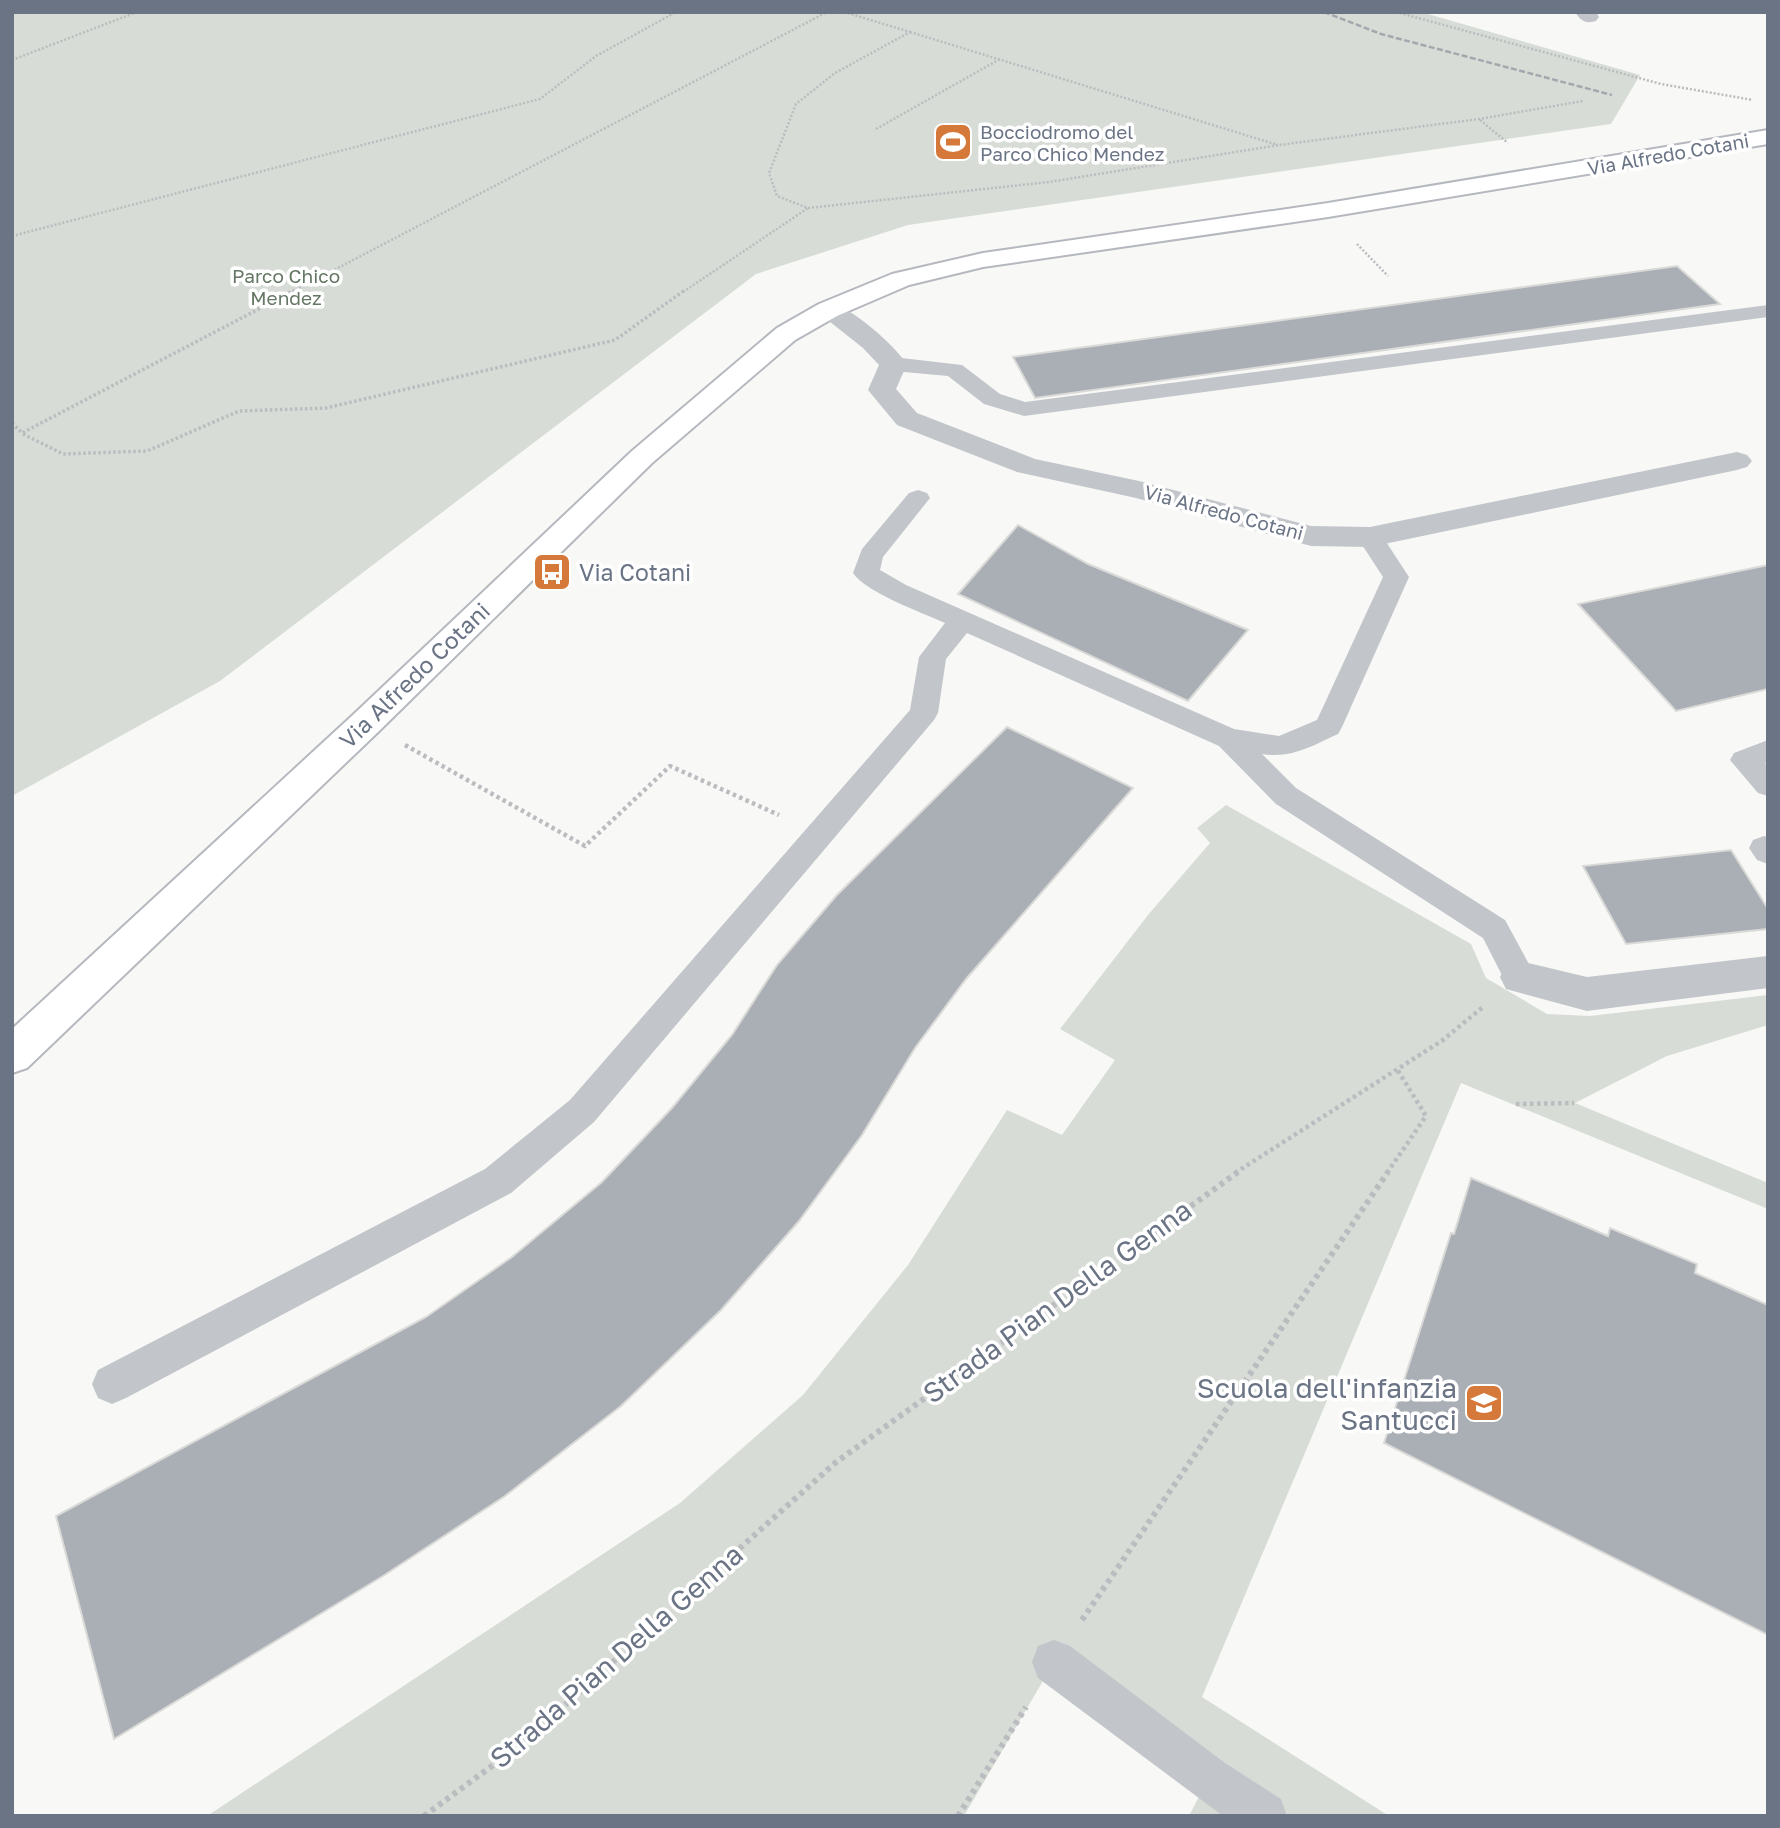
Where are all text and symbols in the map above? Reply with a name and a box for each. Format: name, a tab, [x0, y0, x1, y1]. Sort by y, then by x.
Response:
place label: Bocciodromo del Parco Chico Mendez	[980, 120, 1164, 165]
sports icon: Bocciodromo del Parco Chico Mendez	[932, 121, 974, 163]
street label: Via Alfredo Cotani	[1585, 128, 1751, 180]
park label: Parco Chico Mendez	[232, 264, 340, 309]
street label: Via Alfredo Cotani	[1142, 480, 1306, 544]
bus stop icon: Via Cotani	[531, 551, 573, 593]
place label: Via Cotani	[579, 558, 691, 586]
street label: Via Alfredo Cotani	[333, 596, 495, 754]
street label: Strada Pian Della Genna	[916, 1192, 1198, 1410]
place label: Scuola dell'infanzia Santucci	[1197, 1371, 1457, 1436]
school or university icon: Scuola dell'infanzia Santucci	[1463, 1382, 1505, 1424]
street label: Strada Pian Della Genna	[483, 1537, 749, 1775]

